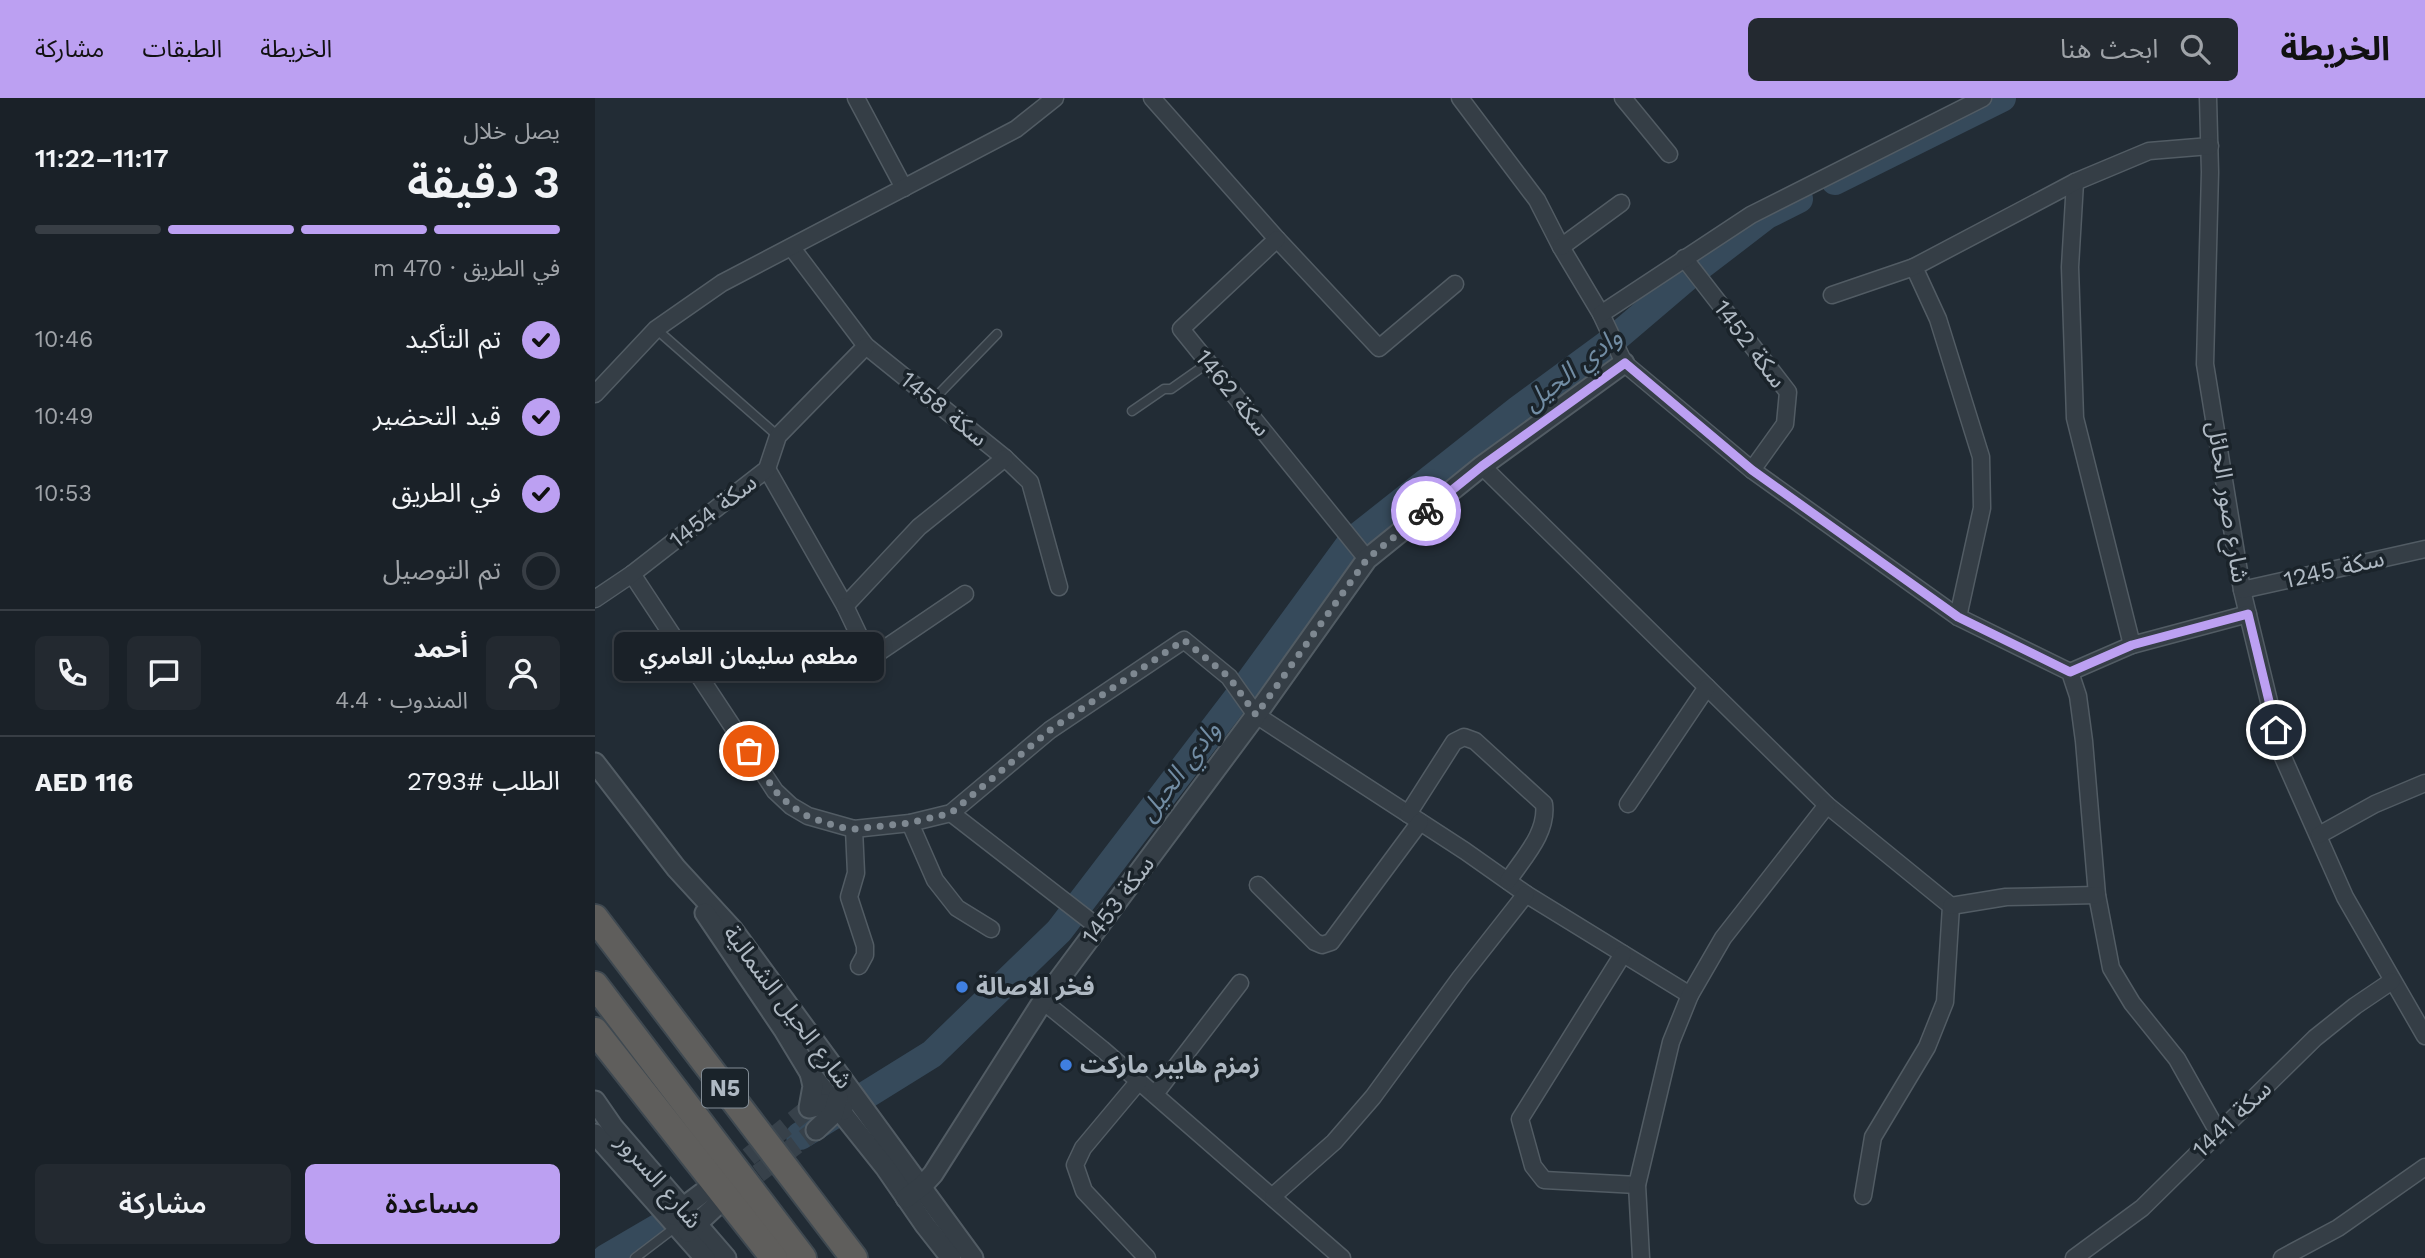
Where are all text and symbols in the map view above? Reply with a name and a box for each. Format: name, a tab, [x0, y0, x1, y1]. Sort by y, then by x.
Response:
search box	[1748, 18, 2238, 81]
text: الخريطة	[2280, 29, 2390, 68]
icon: search	[2176, 30, 2214, 68]
text: ابحث هنا	[2060, 34, 2158, 64]
text: مشاركة	[35, 35, 104, 63]
text: الطبقات	[142, 35, 222, 63]
text: الخريطة	[260, 35, 332, 63]
text: يصل خلال	[463, 118, 560, 145]
text: 11:17–11:22	[35, 143, 169, 173]
text: 3 دقيقة	[407, 155, 560, 209]
text: في الطريق · 470 m	[373, 255, 560, 282]
street label: سكة 1452	[1708, 295, 1792, 393]
icon: check	[522, 321, 560, 359]
water label: وادي الحيل	[1517, 321, 1631, 421]
text: تم التأكيد	[405, 324, 501, 354]
text: 10:46	[35, 326, 93, 353]
street label: سكة 1462	[1190, 344, 1276, 442]
street label: سكة 1458	[895, 366, 993, 452]
icon: check	[522, 398, 560, 436]
text: قيد التحضير	[373, 401, 501, 431]
text: 10:49	[35, 403, 93, 430]
street label: شارع صور الحائل	[2198, 419, 2255, 585]
street label: سكة 1454	[664, 468, 762, 554]
icon: check	[522, 475, 560, 513]
courier	[1391, 476, 1461, 546]
text: في الطريق	[392, 478, 501, 508]
text: 10:53	[35, 480, 92, 507]
icon: bike	[1407, 492, 1445, 530]
street label: سكة 1245	[2281, 544, 2387, 594]
text: تم التوصيل	[383, 555, 501, 585]
callout: مطعم سليمان العامري	[614, 632, 884, 681]
text: أحمد	[414, 633, 468, 663]
button: phone	[35, 636, 109, 710]
button: chat	[127, 636, 201, 710]
button: person	[486, 636, 560, 710]
text: مطعم سليمان العامري	[640, 643, 858, 670]
text: المندوب · 4.4	[335, 687, 468, 714]
pin	[2246, 700, 2306, 760]
icon: home	[2257, 711, 2295, 749]
water label: وادي الحيل	[1132, 715, 1230, 830]
pin	[719, 721, 779, 781]
icon: bag	[730, 732, 768, 770]
text: الطلب #2793	[407, 766, 560, 796]
text: AED 116	[35, 767, 133, 797]
street label: سكة 1453	[1076, 851, 1160, 949]
street label: شارع الحيل الشمالية	[715, 920, 858, 1096]
place label: فخر الاصالة	[976, 973, 1095, 1001]
marker: فخر الاصالة	[954, 979, 970, 995]
place label: زمزم هايبر ماركت	[1080, 1051, 1260, 1083]
marker: زمزم هايبر ماركت	[1058, 1057, 1074, 1073]
road number: N5	[702, 1068, 748, 1107]
street label: سكة 1441	[2187, 1075, 2277, 1163]
street label: شارع السرور	[607, 1127, 708, 1236]
button: مشاركة	[35, 1164, 291, 1244]
button: مساعدة	[305, 1164, 560, 1244]

